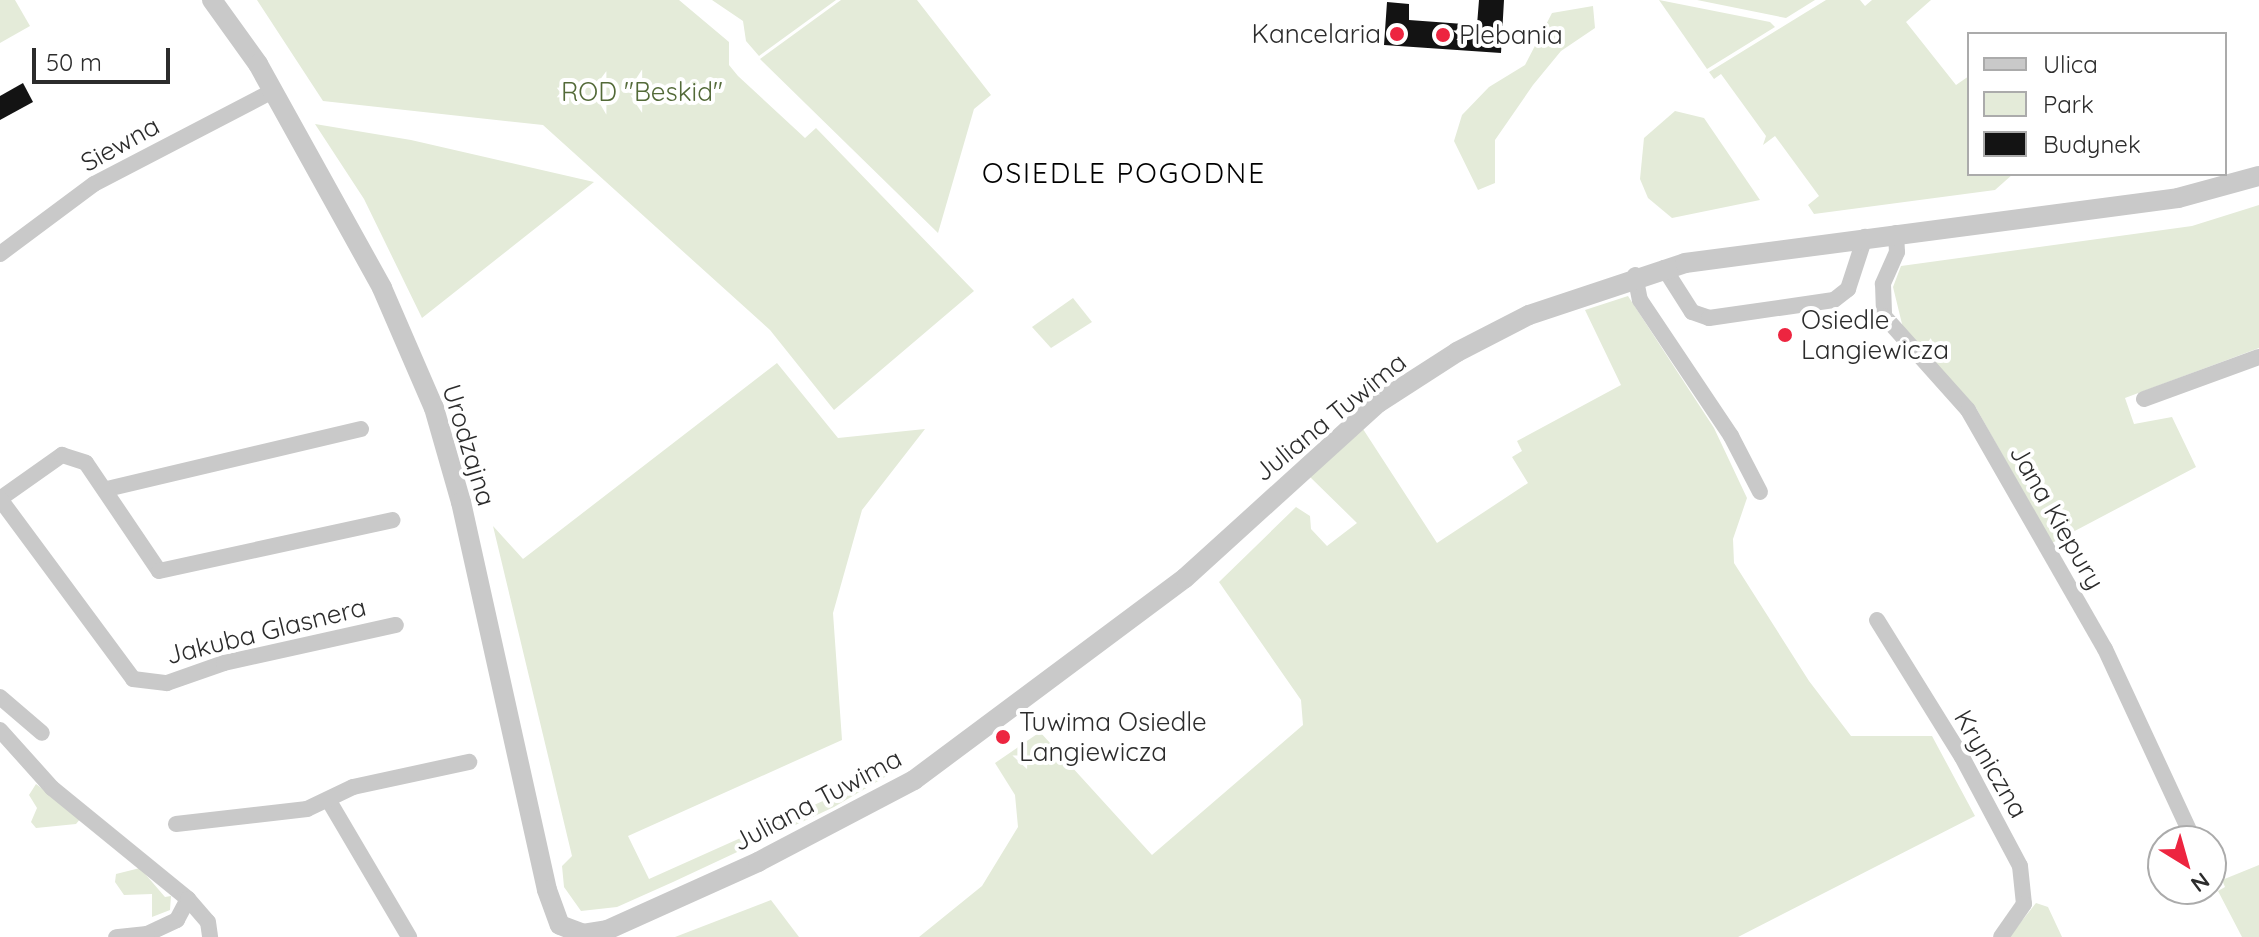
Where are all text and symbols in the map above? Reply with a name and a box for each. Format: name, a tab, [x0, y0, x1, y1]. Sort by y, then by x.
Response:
place label: Kancelaria	[1251, 18, 1381, 50]
place label: Plebania	[1459, 19, 1563, 51]
marker: Kancelaria	[1388, 25, 1406, 43]
marker: Plebania	[1434, 26, 1452, 44]
scale bar	[36, 32, 174, 82]
legend	[1967, 32, 2227, 176]
text: 50 m	[46, 47, 102, 77]
text: Ulica	[2043, 49, 2098, 79]
park label: ROD "Beskid"	[561, 76, 723, 108]
text: Park	[2043, 89, 2094, 119]
street label: Siewna	[75, 110, 165, 178]
text: Budynek	[2043, 129, 2141, 159]
district label: OSIEDLE POGODNE	[982, 156, 1266, 190]
place label: Osiedle Langiewicza	[1801, 304, 1949, 366]
marker: Osiedle Langiewicza	[1776, 326, 1794, 344]
street label: Juliana Tuwima	[1248, 346, 1412, 488]
street label: Urodzajna	[436, 380, 502, 510]
street label: Jana Kiepury	[2003, 439, 2111, 595]
street label: Jakuba Glasnera	[163, 591, 369, 671]
street label: Kryniczna	[1948, 704, 2034, 824]
place label: Tuwima Osiedle Langiewicza	[1019, 706, 1207, 768]
marker: Tuwima Osiedle Langiewicza	[994, 728, 1012, 746]
street label: Juliana Tuwima	[727, 742, 907, 858]
north arrow	[2147, 825, 2227, 905]
text: N	[2185, 867, 2215, 899]

